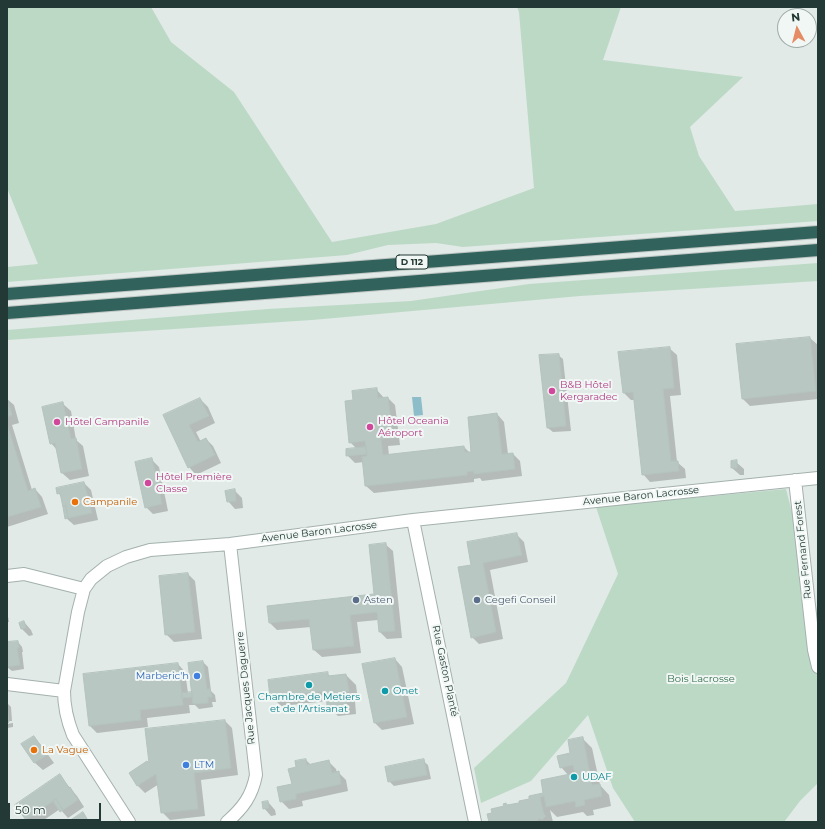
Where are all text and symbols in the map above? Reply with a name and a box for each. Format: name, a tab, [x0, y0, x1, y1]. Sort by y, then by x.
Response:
north arrow	[777, 8, 817, 48]
text: N	[790, 10, 801, 25]
road number: D 112	[396, 255, 428, 269]
place label: B&B Hôtel Kergaradec	[560, 379, 617, 402]
marker: B&B Hôtel Kergaradec	[547, 386, 557, 396]
place label: Hôtel Oceania Aéroport	[378, 415, 449, 438]
place label: Hôtel Campanile	[65, 416, 149, 428]
marker: Hôtel Campanile	[52, 417, 62, 427]
marker: Hôtel Oceania Aéroport	[365, 422, 375, 432]
place label: Hôtel Première Classe	[156, 471, 232, 494]
marker: Hôtel Première Classe	[143, 478, 153, 488]
street label: Avenue Baron Lacrosse	[582, 484, 700, 508]
place label: Campanile	[83, 496, 137, 508]
marker: Campanile	[70, 497, 80, 507]
street label: Rue Fernand Forest	[792, 500, 814, 600]
street label: Avenue Baron Lacrosse	[260, 519, 378, 545]
place label: Asten	[364, 594, 393, 606]
place label: Cegefi Conseil	[485, 594, 556, 606]
marker: Asten	[351, 595, 361, 605]
marker: Cegefi Conseil	[472, 595, 482, 605]
street label: Rue Gaston Planté	[429, 624, 461, 718]
street label: Rue Jacques Daguerre	[234, 631, 258, 745]
place label: Marberic'h	[136, 670, 189, 682]
marker: Marberic'h	[192, 671, 202, 681]
park label: Bois Lacrosse	[667, 673, 735, 685]
marker: Chambre de Metiers et de l'Artisanat	[304, 680, 314, 690]
place label: Onet	[393, 685, 418, 697]
marker: Onet	[380, 686, 390, 696]
place label: Chambre de Metiers et de l'Artisanat	[258, 691, 360, 714]
place label: La Vague	[42, 744, 88, 756]
marker: La Vague	[29, 745, 39, 755]
place label: LTM	[194, 759, 214, 771]
marker: LTM	[181, 760, 191, 770]
place label: UDAF	[582, 771, 612, 783]
marker: UDAF	[569, 772, 579, 782]
scale bar	[10, 795, 103, 821]
text: 50 m	[15, 802, 46, 817]

